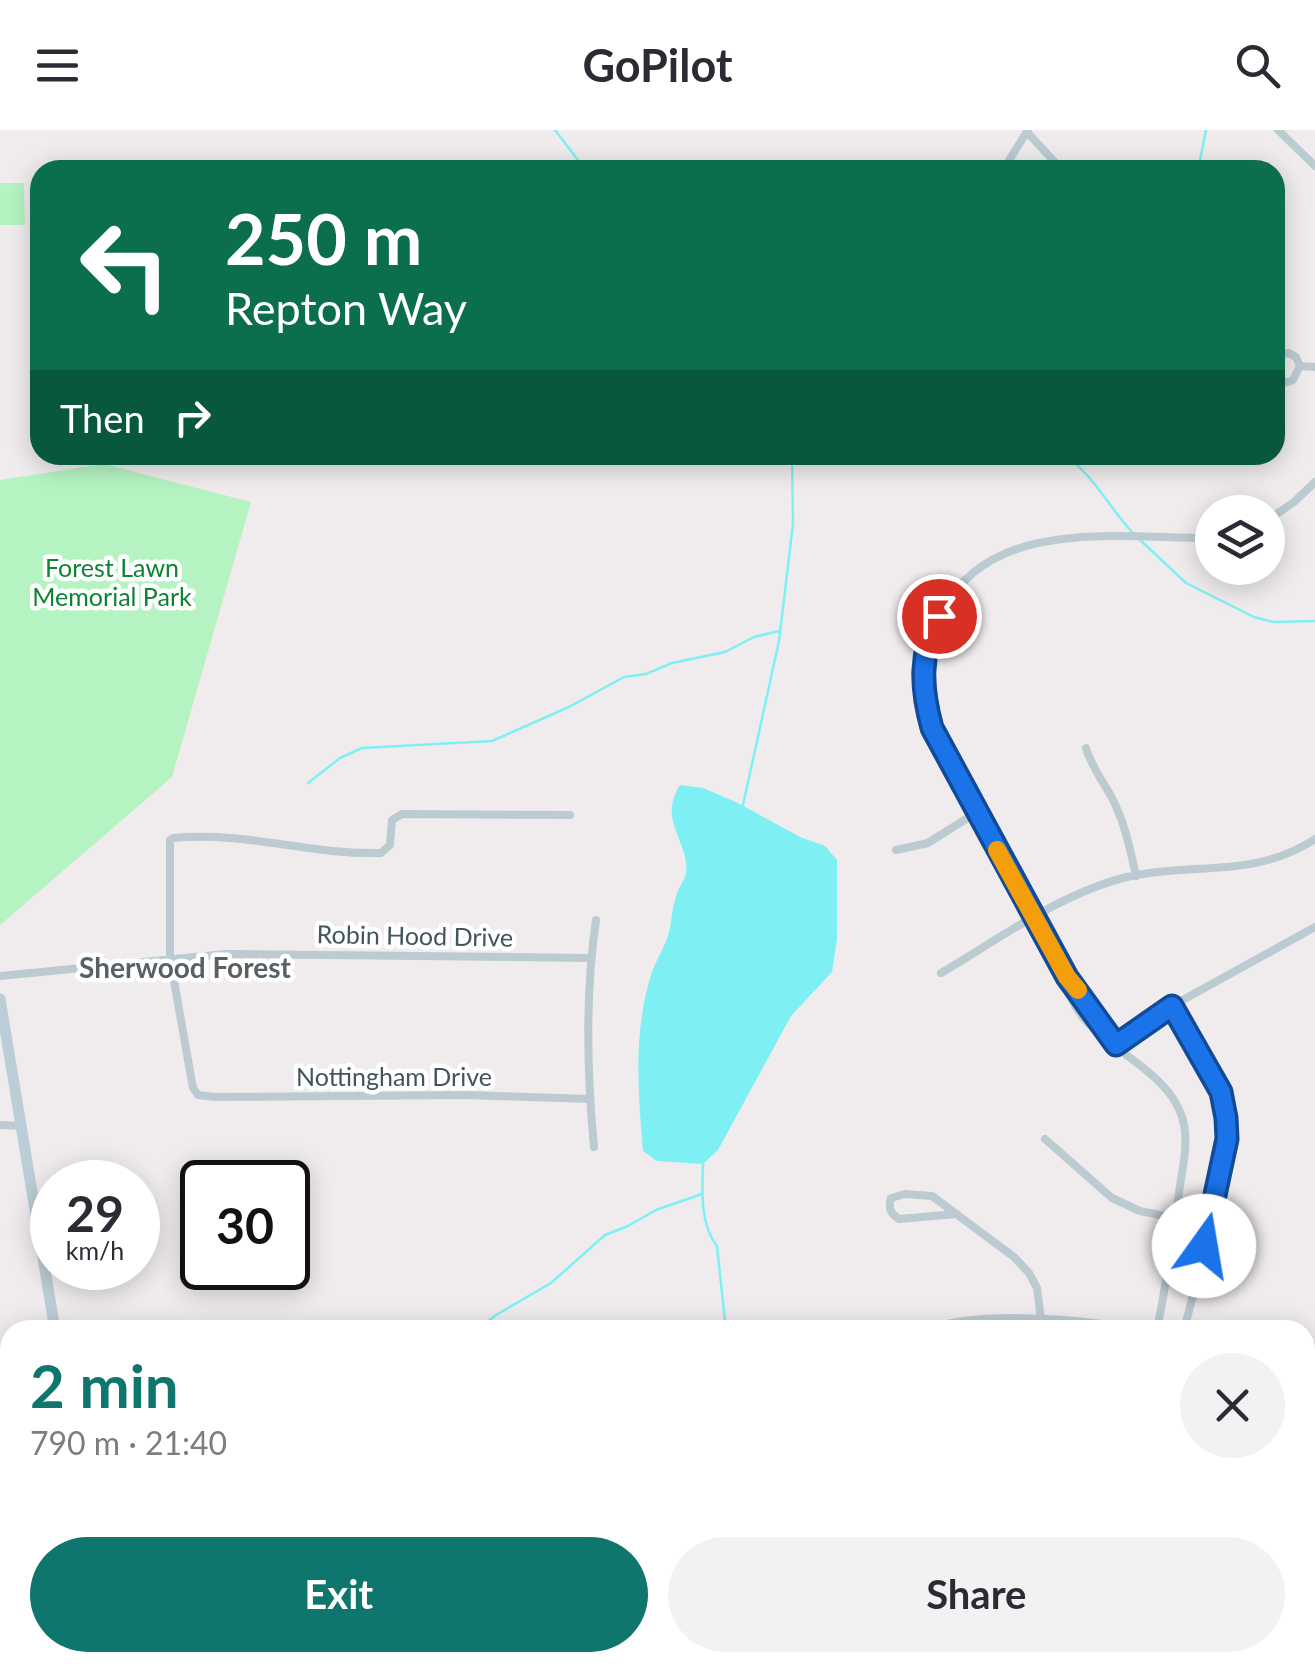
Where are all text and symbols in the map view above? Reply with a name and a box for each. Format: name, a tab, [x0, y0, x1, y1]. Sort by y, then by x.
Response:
icon: menu	[30, 38, 85, 93]
text: GoPilot	[582, 38, 733, 92]
icon: search	[1230, 38, 1285, 93]
text: 250 m	[225, 196, 422, 280]
icon: left	[60, 200, 190, 330]
text: Repton Way	[225, 281, 467, 335]
icon: right	[165, 390, 220, 445]
text: Then	[60, 395, 145, 441]
map controls	[1195, 495, 1285, 585]
button: layers	[1195, 495, 1285, 585]
park label: Forest Lawn Memorial Park	[32, 552, 192, 611]
pin	[897, 574, 982, 659]
icon: arrive	[912, 589, 967, 644]
street label: Robin Hood Drive	[317, 918, 513, 952]
district label: Sherwood Forest	[79, 950, 291, 984]
street label: Nottingham Drive	[296, 1061, 492, 1091]
speed limit sign: 30	[180, 1160, 310, 1290]
text: 29	[66, 1183, 124, 1243]
position arrow	[1152, 1194, 1256, 1298]
text: km/h	[66, 1235, 124, 1265]
text: 2 min	[30, 1349, 179, 1421]
button: close	[1180, 1353, 1285, 1458]
text: 790 m · 21:40	[30, 1423, 227, 1462]
button: Exit	[30, 1537, 648, 1652]
button: Share	[668, 1537, 1285, 1652]

